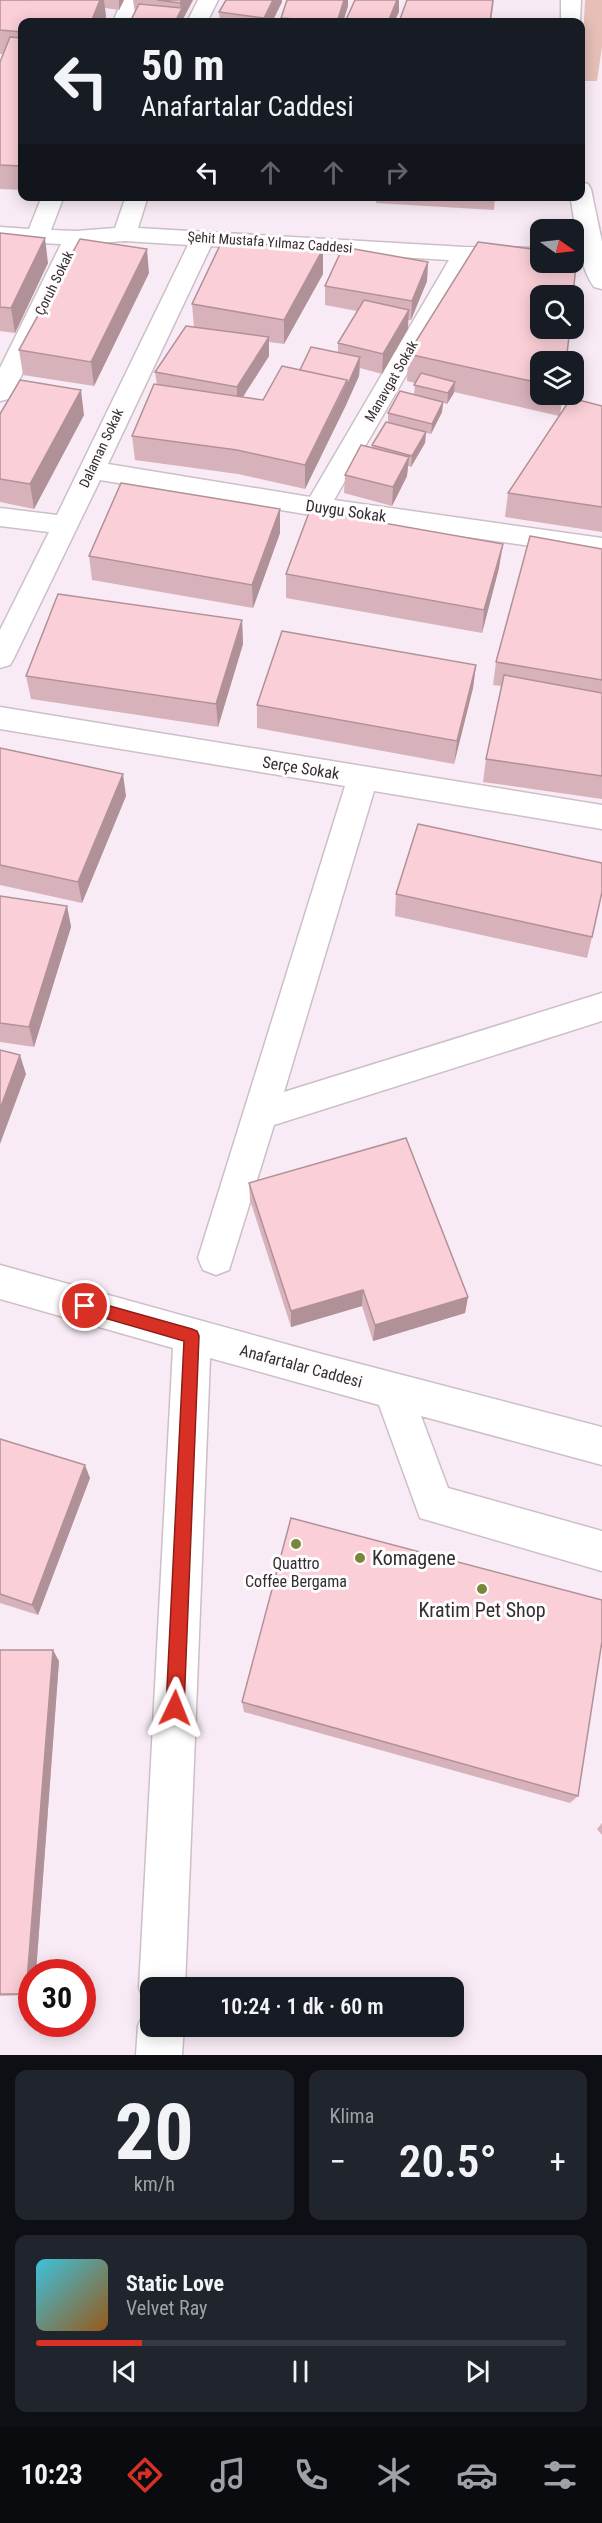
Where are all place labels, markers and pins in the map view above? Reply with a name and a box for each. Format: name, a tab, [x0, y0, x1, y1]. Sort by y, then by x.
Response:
pin	[59, 1280, 110, 1331]
marker: Quattro Coffee Bergama	[289, 1537, 303, 1551]
place label: Komagene	[372, 1546, 456, 1570]
marker: Komagene	[353, 1551, 367, 1565]
place label: Quattro Coffee Bergama	[245, 1554, 347, 1591]
marker: Kratim Pet Shop	[475, 1582, 489, 1596]
place label: Kratim Pet Shop	[418, 1598, 546, 1622]

